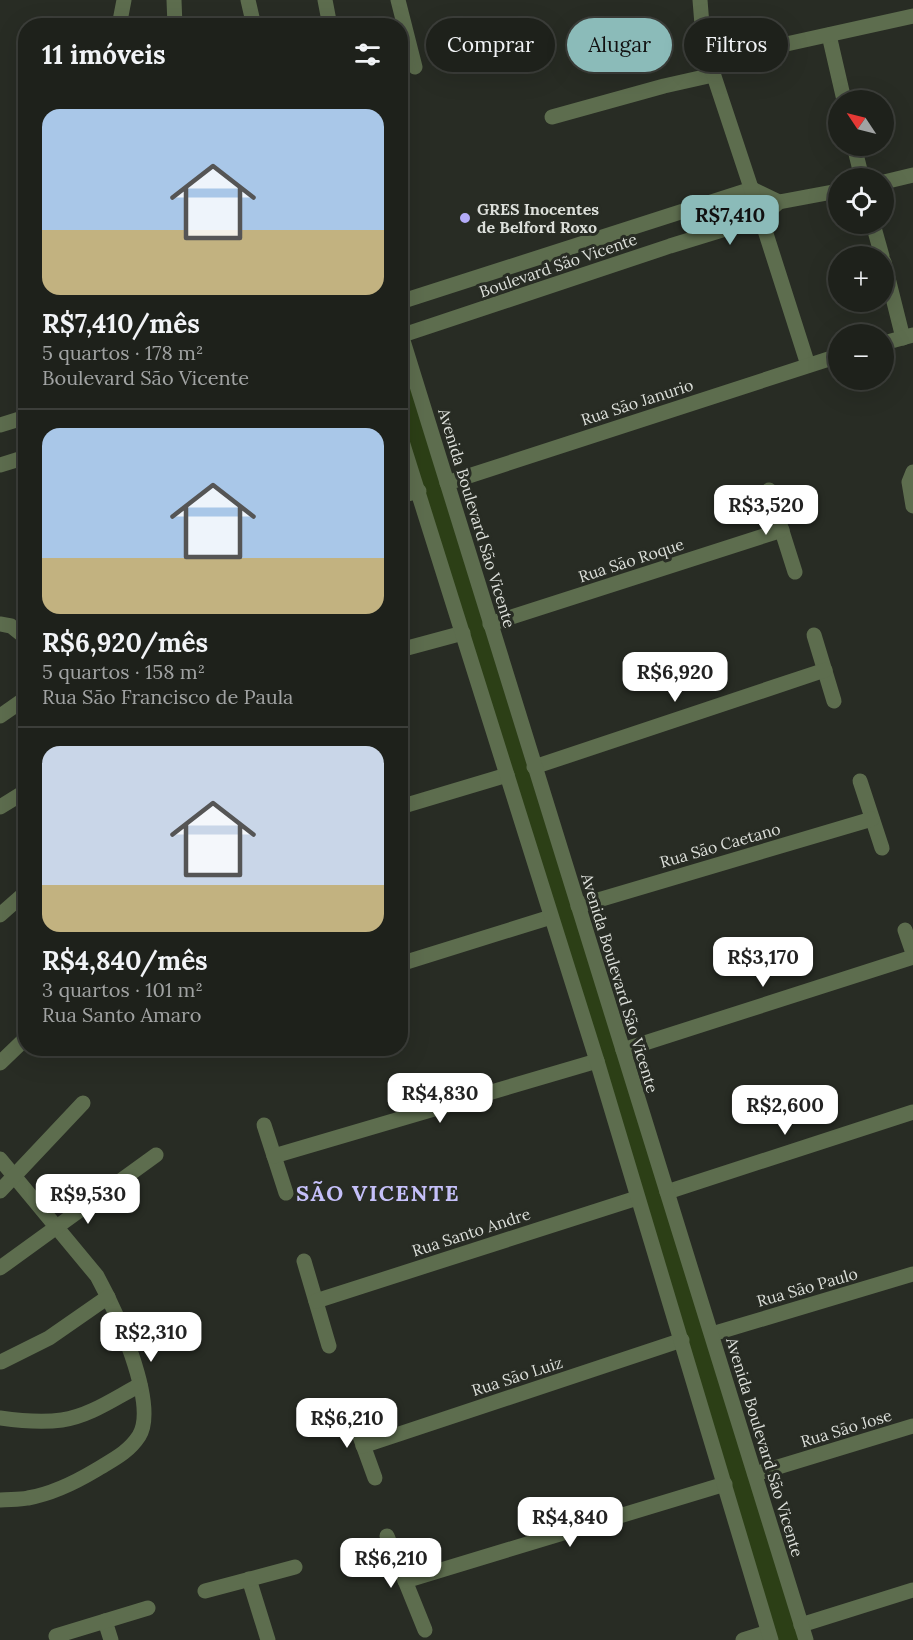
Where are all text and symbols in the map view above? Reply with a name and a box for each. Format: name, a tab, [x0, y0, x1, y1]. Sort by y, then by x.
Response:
chip: Comprar	[426, 18, 555, 72]
chip: Alugar	[567, 18, 672, 72]
chip: Filtros	[684, 18, 788, 72]
text: 11 imóveis	[42, 38, 166, 71]
icon: filters	[351, 38, 384, 71]
north arrow	[828, 90, 894, 156]
map controls	[828, 90, 894, 390]
icon: home	[159, 148, 267, 256]
button: locate	[828, 168, 894, 234]
pin: R$7,410	[675, 195, 785, 246]
place label: GRES Inocentes de Belford Roxo	[477, 199, 599, 237]
text: R$7,410	[695, 202, 765, 227]
marker: GRES Inocentes de Belford Roxo	[458, 211, 472, 225]
street label: Boulevard São Vicente	[476, 228, 640, 301]
button: +	[828, 246, 894, 312]
text: R$7,410/mês	[42, 307, 200, 340]
button: −	[828, 324, 894, 390]
text: 5 quartos · 178 m²	[42, 340, 204, 365]
text: Boulevard São Vicente	[42, 365, 249, 390]
street label: Rua Sāo Janurio	[578, 374, 696, 430]
street label: Avenida Boulevard São Vicente	[434, 405, 520, 630]
icon: home	[159, 467, 267, 575]
pin: R$3,520	[711, 485, 821, 536]
text: R$3,520	[728, 492, 804, 517]
street label: Rua Sāo Roque	[576, 533, 687, 586]
text: R$6,920/mês	[42, 626, 208, 659]
pin: R$6,920	[620, 652, 730, 703]
text: 5 quartos · 158 m²	[42, 659, 205, 684]
text: R$6,920	[637, 659, 713, 684]
text: Rua Sāo Francisco de Paula	[42, 684, 293, 709]
icon: home	[159, 785, 267, 893]
street label: Rua Sāo Caetano	[657, 818, 783, 872]
street label: Avenida Boulevard São Vicente	[577, 870, 663, 1095]
pin: R$3,170	[708, 937, 818, 988]
text: R$4,840/mês	[42, 944, 208, 977]
text: R$3,170	[727, 944, 799, 969]
text: 3 quartos · 101 m²	[42, 977, 203, 1002]
text: Rua Santo Amaro	[42, 1002, 201, 1027]
pin: R$4,830	[385, 1073, 495, 1124]
text: R$4,830	[402, 1080, 478, 1105]
pin: R$2,600	[730, 1085, 840, 1136]
text: R$2,600	[746, 1092, 824, 1117]
pin: R$9,530	[33, 1174, 143, 1225]
district label: SÃO VICENTE	[296, 1179, 460, 1207]
text: R$9,530	[50, 1181, 126, 1206]
street label: Rua Santo Andre	[409, 1203, 533, 1261]
street label: Rua Sāo Paulo	[754, 1263, 860, 1311]
pin: R$2,310	[96, 1312, 206, 1363]
text: R$2,310	[114, 1319, 188, 1344]
street label: Avenida Boulevard São Vicente	[722, 1334, 808, 1559]
street label: Rua Sāo Luiz	[469, 1352, 565, 1400]
pin: R$6,210	[292, 1398, 402, 1449]
text: R$6,210	[310, 1405, 384, 1430]
street label: Rua Sāo Jose	[798, 1405, 894, 1451]
pin: R$4,840	[515, 1497, 625, 1548]
text: R$4,840	[532, 1504, 608, 1529]
pin: R$6,210	[336, 1538, 446, 1589]
text: R$6,210	[354, 1545, 428, 1570]

